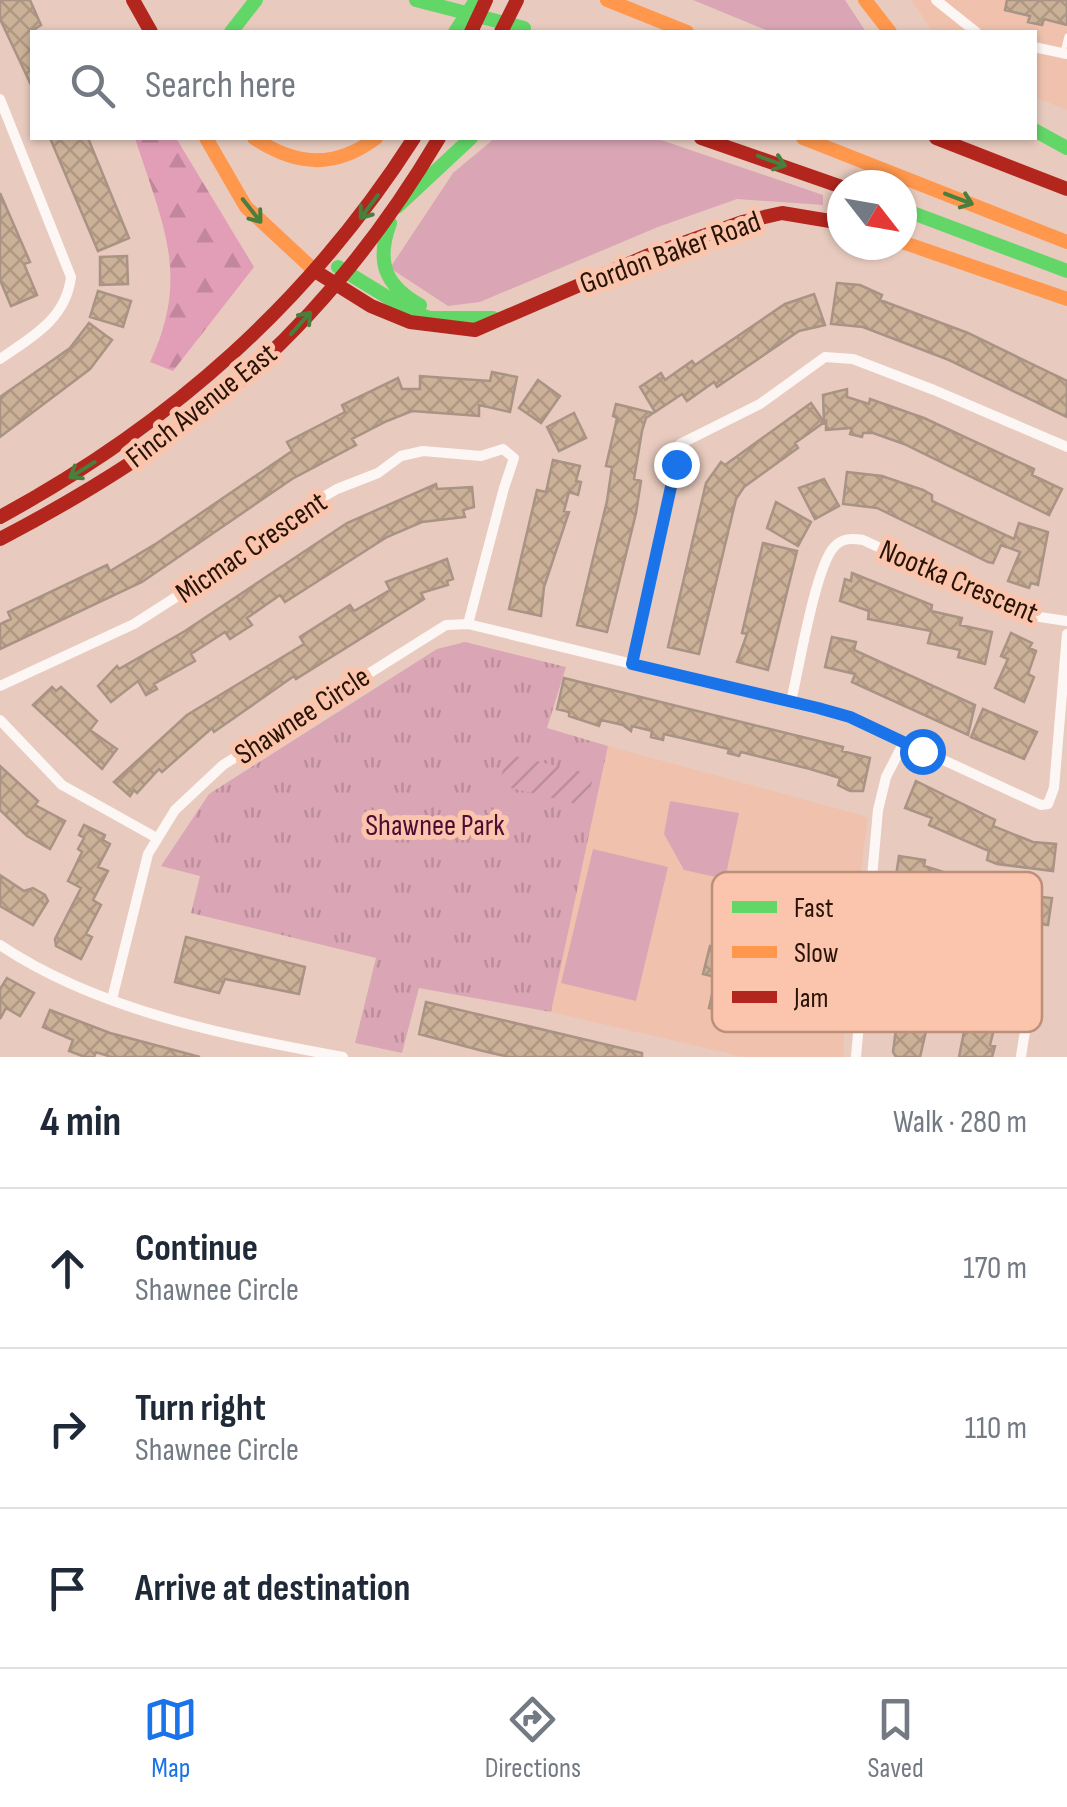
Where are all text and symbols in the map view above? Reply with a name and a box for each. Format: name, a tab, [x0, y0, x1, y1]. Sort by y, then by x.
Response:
search box	[30, 30, 1037, 140]
icon: search	[65, 58, 120, 113]
text: Search here	[145, 63, 296, 108]
one-way arrow	[755, 153, 786, 171]
north arrow	[827, 170, 917, 260]
one-way arrow	[943, 191, 973, 209]
one-way arrow	[358, 193, 379, 220]
one-way arrow	[241, 198, 263, 224]
street label: Gordon Baker Road	[575, 204, 766, 302]
one-way arrow	[289, 310, 311, 336]
street label: Finch Avenue East	[119, 336, 284, 476]
route end	[654, 442, 700, 488]
one-way arrow	[68, 459, 97, 480]
street label: Micmac Crescent	[169, 484, 334, 611]
street label: Nootka Crescent	[874, 532, 1043, 631]
street label: Shawnee Circle	[228, 659, 377, 773]
route start	[900, 729, 946, 775]
park label: Shawnee Park	[365, 808, 505, 844]
legend	[712, 872, 1042, 1032]
text: Fast	[794, 892, 833, 925]
text: Slow	[794, 937, 839, 970]
text: Jam	[793, 982, 829, 1015]
text: 4 min	[40, 1097, 121, 1148]
text: Walk · 280 m	[893, 1103, 1027, 1142]
text: Continue	[135, 1226, 258, 1271]
icon: ahead	[40, 1241, 95, 1296]
text: 170 m	[963, 1249, 1027, 1288]
text: Shawnee Circle	[135, 1271, 299, 1310]
text: Turn right	[135, 1386, 266, 1431]
icon: right	[40, 1401, 95, 1456]
text: 110 m	[965, 1409, 1027, 1448]
text: Shawnee Circle	[135, 1431, 299, 1470]
icon: arrive	[40, 1561, 95, 1616]
text: Arrive at destination	[135, 1566, 410, 1611]
tab: Map	[143, 1692, 198, 1785]
tab: Directions	[485, 1692, 581, 1785]
tab: Saved	[868, 1692, 924, 1785]

